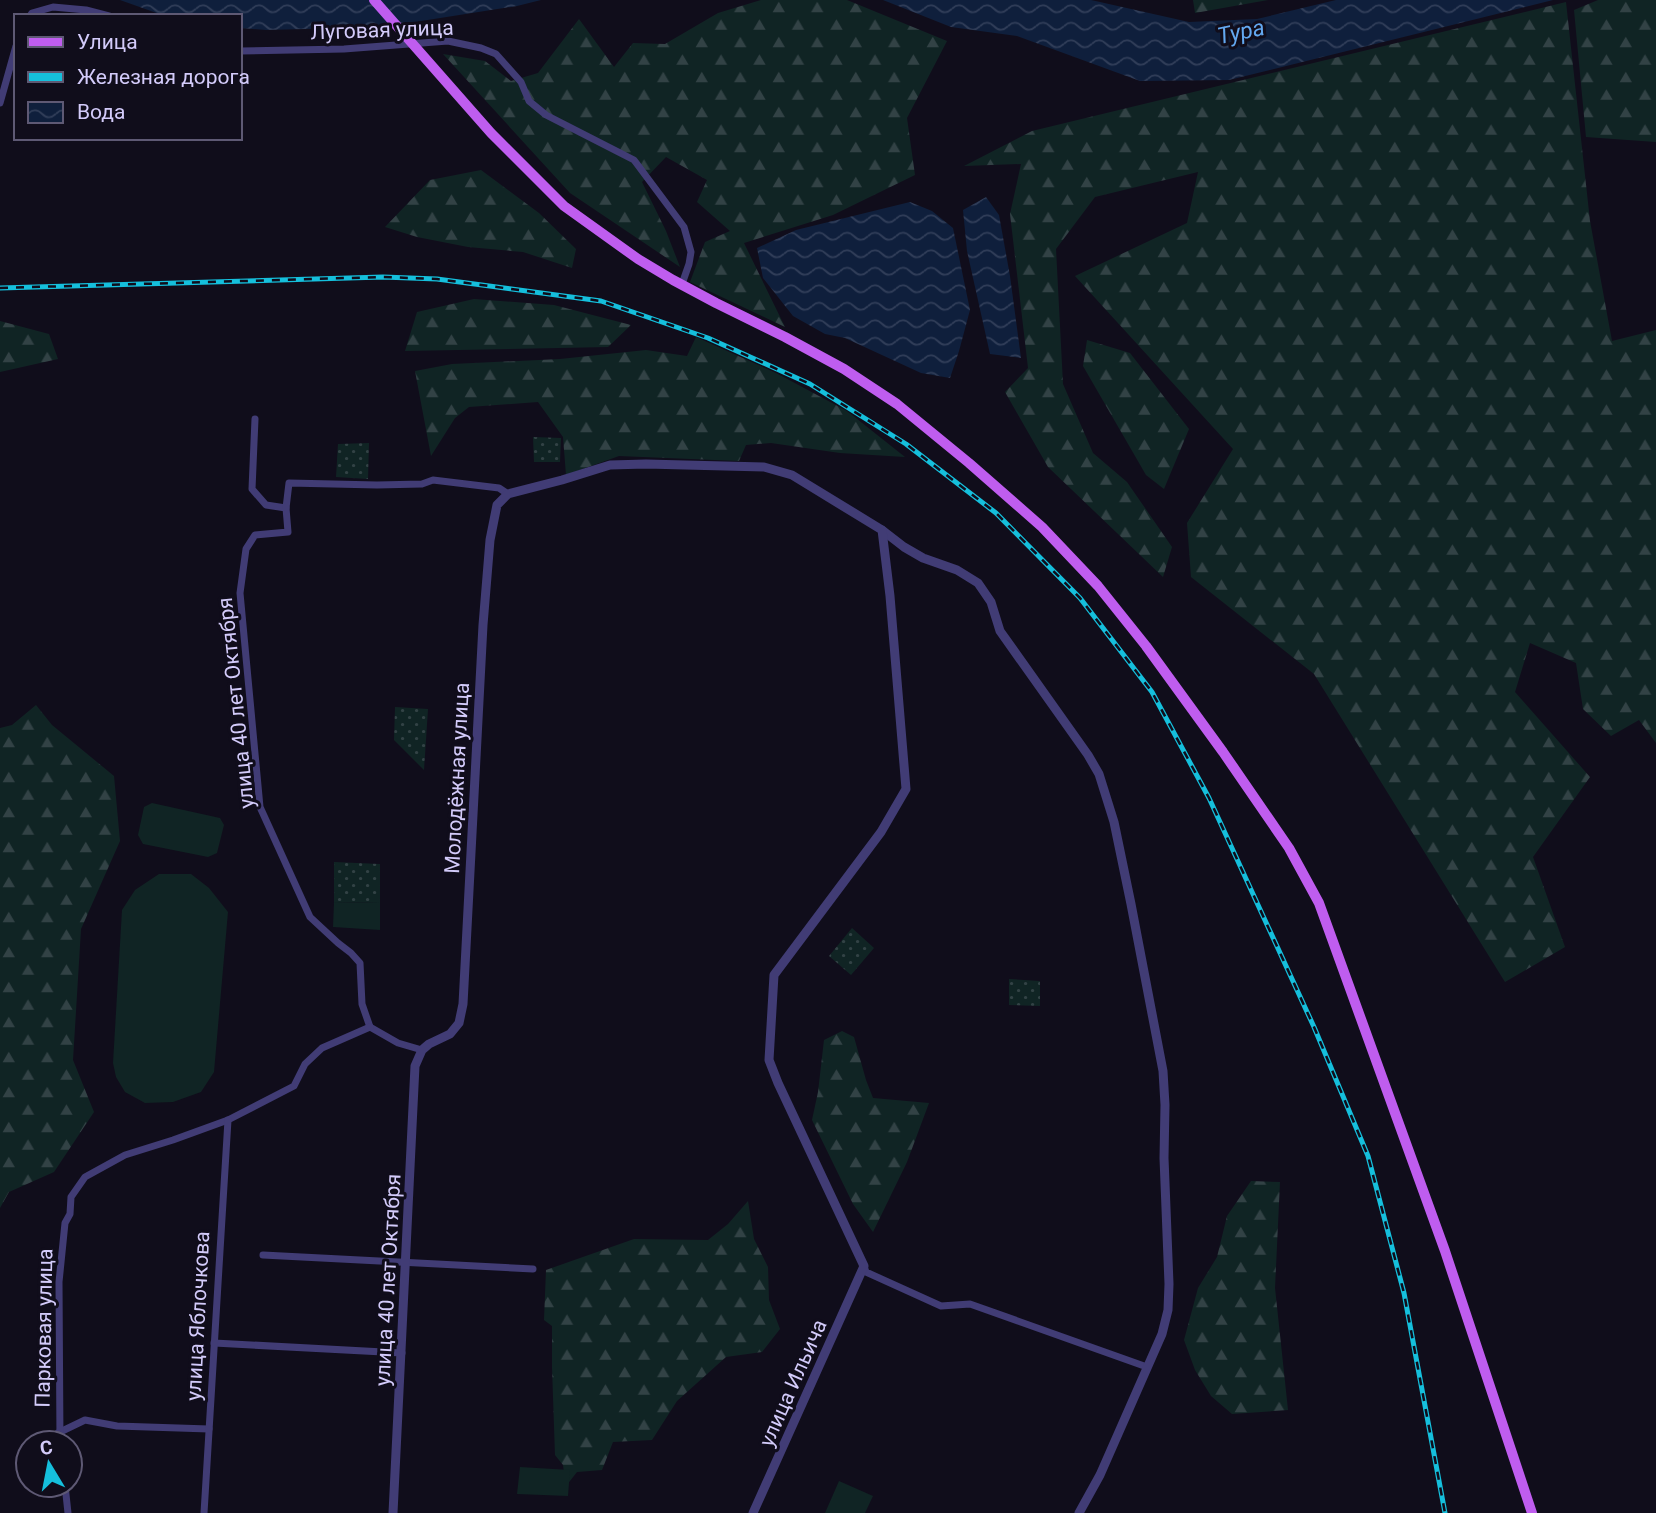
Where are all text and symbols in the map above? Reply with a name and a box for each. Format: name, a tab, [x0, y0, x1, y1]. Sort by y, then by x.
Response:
legend	[14, 14, 242, 140]
water label: Тура	[1215, 14, 1267, 50]
street label: Луговая улица	[310, 16, 454, 44]
text: Улица	[77, 30, 138, 54]
text: Железная дорога	[77, 65, 250, 89]
text: Вода	[77, 100, 125, 124]
street label: улица 40 лет Октября	[213, 596, 259, 810]
street label: Молодёжная улица	[440, 682, 474, 874]
street label: улица 40 лет Октября	[370, 1173, 406, 1387]
street label: улица Яблочкова	[182, 1231, 214, 1401]
street label: Парковая улица	[31, 1248, 57, 1408]
street label: улица Ильича	[754, 1316, 832, 1450]
north arrow	[14, 1429, 84, 1499]
text: С	[38, 1435, 54, 1460]

